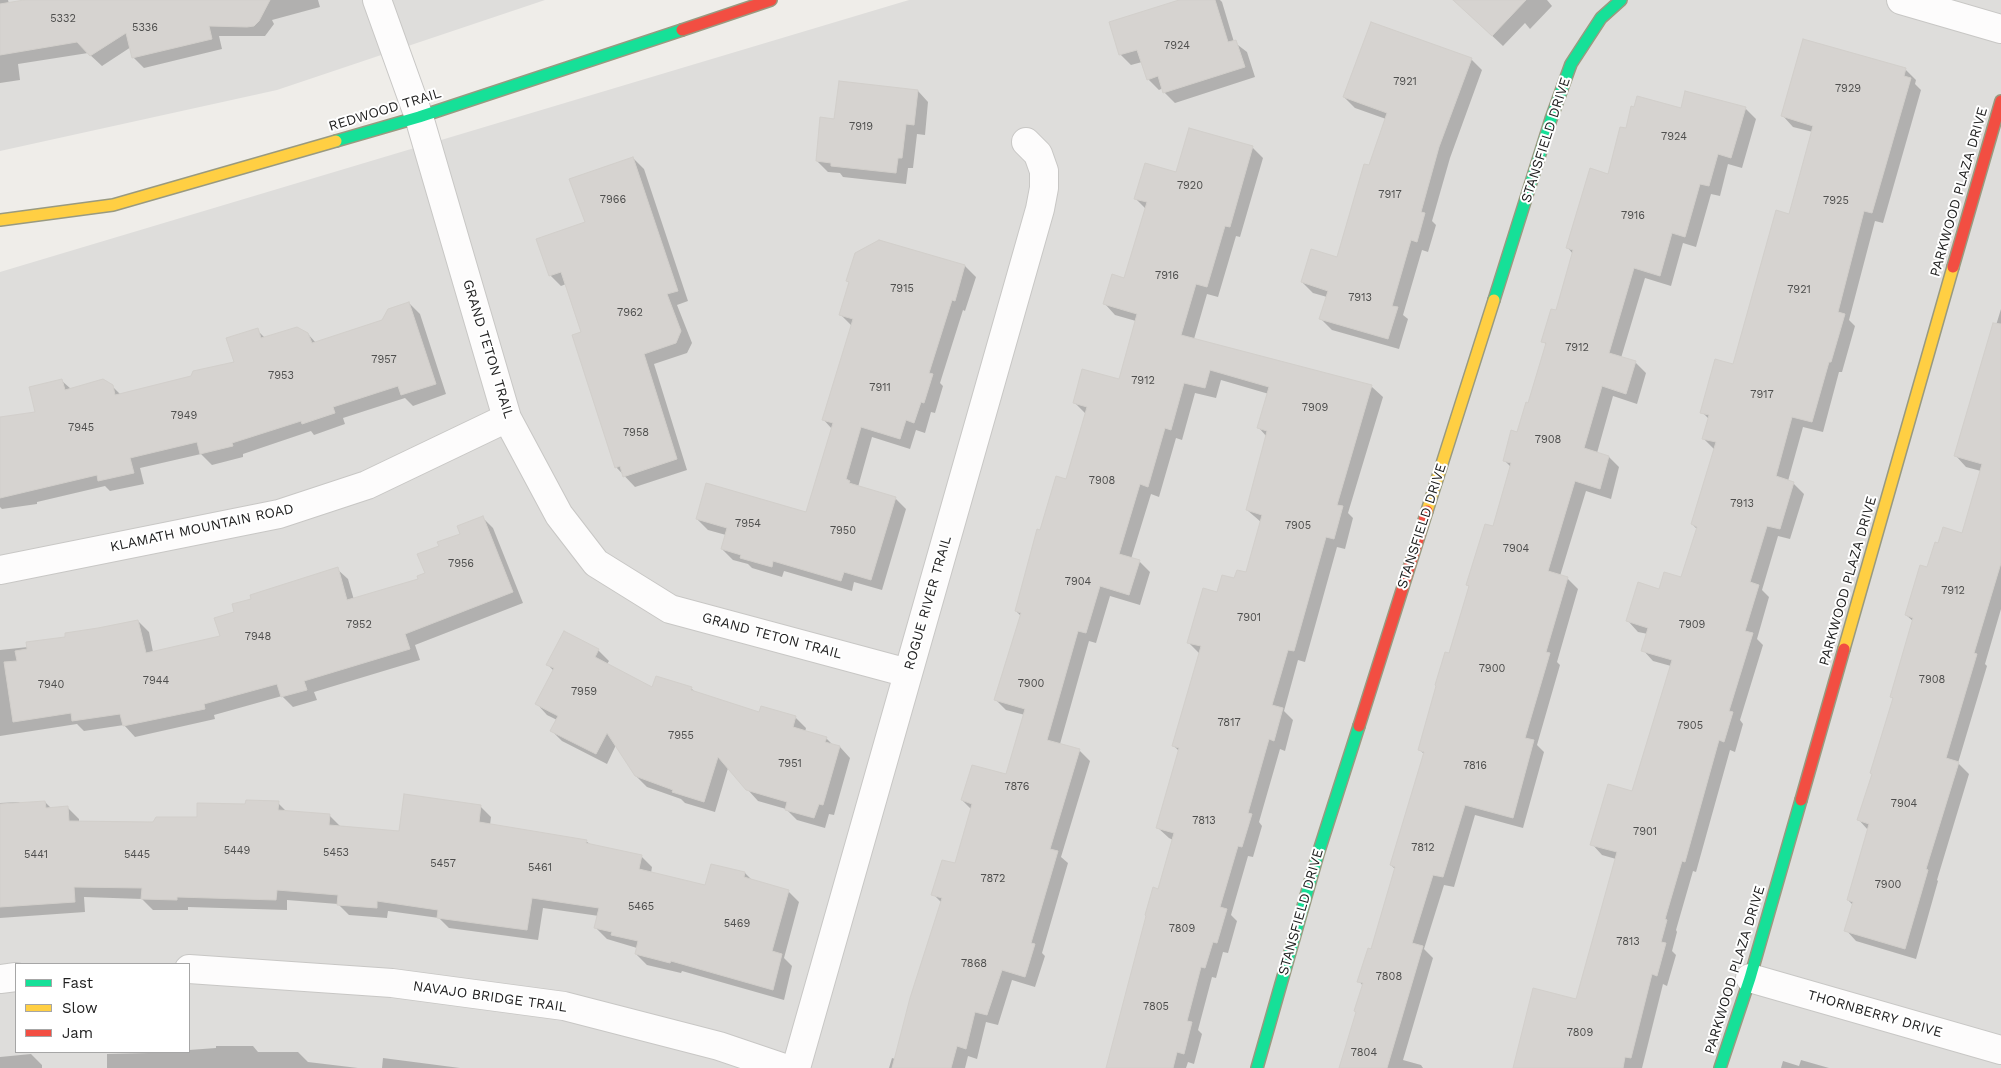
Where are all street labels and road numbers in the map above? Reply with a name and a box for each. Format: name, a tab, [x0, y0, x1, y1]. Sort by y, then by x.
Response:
street label: STANSFIELD DRIVE	[1518, 75, 1574, 205]
street label: REDWOOD TRAIL	[327, 85, 443, 135]
street label: PARKWOOD PLAZA DRIVE	[1927, 105, 1991, 279]
street label: GRAND TETON TRAIL	[459, 277, 517, 421]
street label: STANSFIELD DRIVE	[1394, 461, 1450, 591]
street label: PARKWOOD PLAZA DRIVE	[1816, 494, 1880, 668]
street label: KLAMATH MOUNTAIN ROAD	[109, 500, 295, 556]
street label: ROGUE RIVER TRAIL	[901, 534, 955, 672]
street label: GRAND TETON TRAIL	[700, 609, 844, 663]
street label: STANSFIELD DRIVE	[1275, 847, 1327, 977]
street label: PARKWOOD PLAZA DRIVE	[1701, 884, 1769, 1056]
street label: NAVAJO BRIDGE TRAIL	[412, 978, 568, 1016]
street label: THORNBERRY DRIVE	[1806, 987, 1944, 1041]

